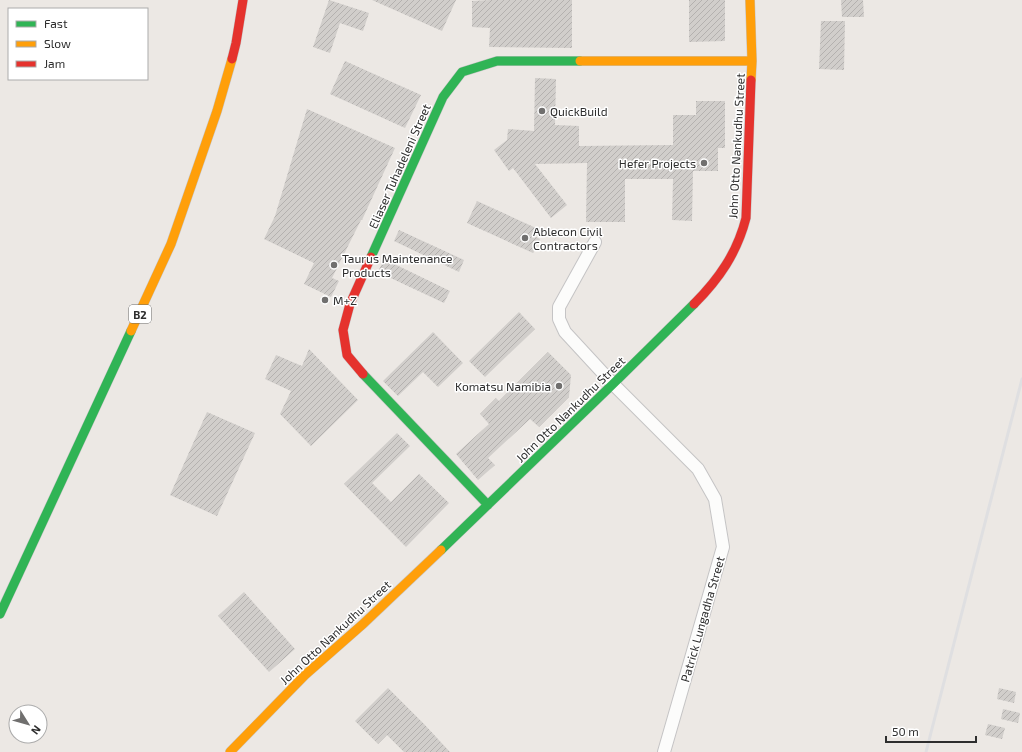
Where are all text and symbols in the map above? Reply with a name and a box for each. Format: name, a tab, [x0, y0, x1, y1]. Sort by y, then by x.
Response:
legend	[8, 8, 148, 80]
text: Fast	[44, 16, 68, 30]
text: Slow	[44, 36, 71, 50]
text: Jam	[44, 56, 65, 70]
street label: John Otto Nankudhu Street	[725, 72, 747, 219]
street label: Eliaser Tuhadeleni Street	[365, 101, 433, 230]
place label: QuickBuild	[550, 104, 608, 119]
marker: QuickBuild	[537, 106, 547, 116]
place label: Hefer Projects	[619, 156, 696, 171]
marker: Hefer Projects	[699, 158, 709, 168]
place label: Ablecon Civil Contractors	[533, 224, 603, 252]
marker: Ablecon Civil Contractors	[520, 233, 530, 243]
place label: Taurus Maintenance Products	[342, 251, 453, 279]
marker: Taurus Maintenance Products	[329, 260, 339, 270]
place label: M+Z	[333, 293, 357, 307]
marker: M+Z	[320, 295, 330, 305]
road number: B2	[129, 305, 151, 323]
street label: John Otto Nankudhu Street	[513, 353, 628, 465]
place label: Komatsu Namibia	[455, 379, 551, 393]
marker: Komatsu Namibia	[554, 381, 564, 391]
street label: Patrick Lungadha Street	[677, 554, 727, 684]
street label: John Otto Nankudhu Street	[277, 577, 393, 687]
north arrow	[8, 704, 48, 744]
scale bar	[886, 718, 976, 744]
text: N	[29, 723, 44, 737]
text: 50 m	[892, 724, 919, 738]

